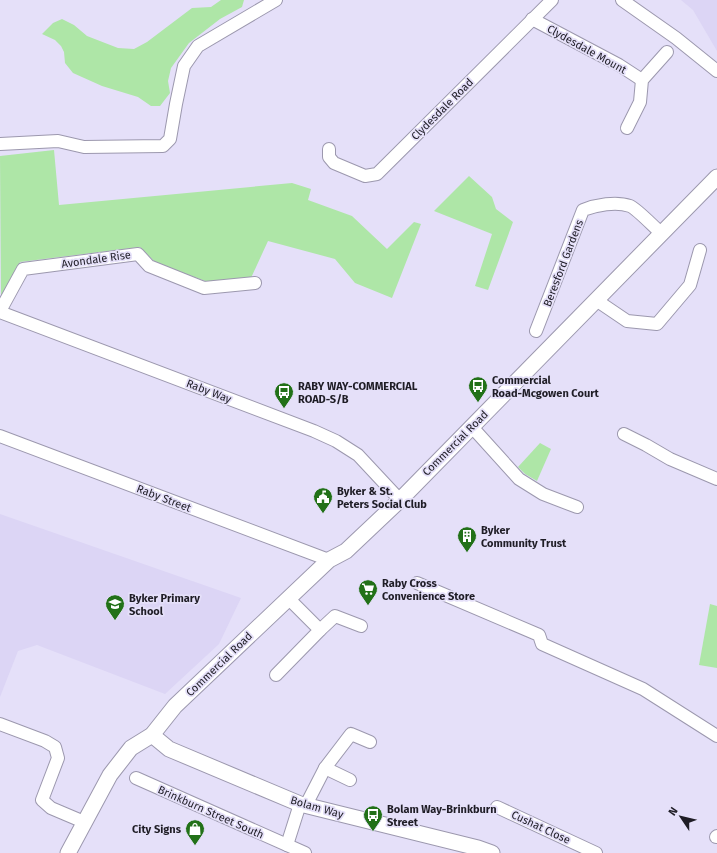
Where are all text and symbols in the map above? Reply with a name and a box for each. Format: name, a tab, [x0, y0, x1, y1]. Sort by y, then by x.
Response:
street label: Clydesdale Mount	[545, 22, 629, 77]
street label: Clydesdale Road	[409, 76, 476, 143]
street label: Beresford Gardens	[541, 218, 586, 309]
street label: Avondale Rise	[61, 248, 132, 271]
place label: Commercial Road-Mcgowen Court	[492, 374, 600, 400]
bus stop icon: Commercial Road-Mcgowen Court	[467, 375, 489, 403]
street label: Raby Way	[184, 377, 234, 406]
place label: RABY WAY-COMMERCIAL ROAD-S/B	[298, 380, 418, 406]
bus stop icon: RABY WAY-COMMERCIAL ROAD-S/B	[273, 381, 295, 409]
street label: Commercial Road	[420, 408, 491, 479]
street label: Raby Street	[135, 482, 193, 515]
place label: Byker & St. Peters Social Club	[337, 485, 427, 511]
public building icon: Byker & St. Peters Social Club	[312, 486, 334, 514]
place label: Byker Community Trust	[481, 524, 567, 550]
building icon: Byker Community Trust	[456, 525, 478, 553]
place label: Raby Cross Convenience Store	[382, 577, 475, 603]
supermarket icon: Raby Cross Convenience Store	[357, 578, 379, 606]
place label: Byker Primary School	[129, 592, 200, 618]
school or university icon: Byker Primary School	[104, 593, 126, 621]
street label: Commercial Road	[184, 630, 255, 699]
street label: Brinkburn Street South	[156, 783, 266, 842]
street label: Bolam Way	[289, 794, 345, 821]
north arrow	[661, 797, 701, 837]
place label: Bolam Way-Brinkburn Street	[387, 803, 497, 829]
bus stop icon: Bolam Way-Brinkburn Street	[362, 804, 384, 832]
text: N	[666, 805, 681, 818]
street label: Cushat Close	[509, 808, 572, 847]
shop icon: City Signs	[184, 818, 206, 846]
place label: City Signs	[132, 823, 182, 836]

